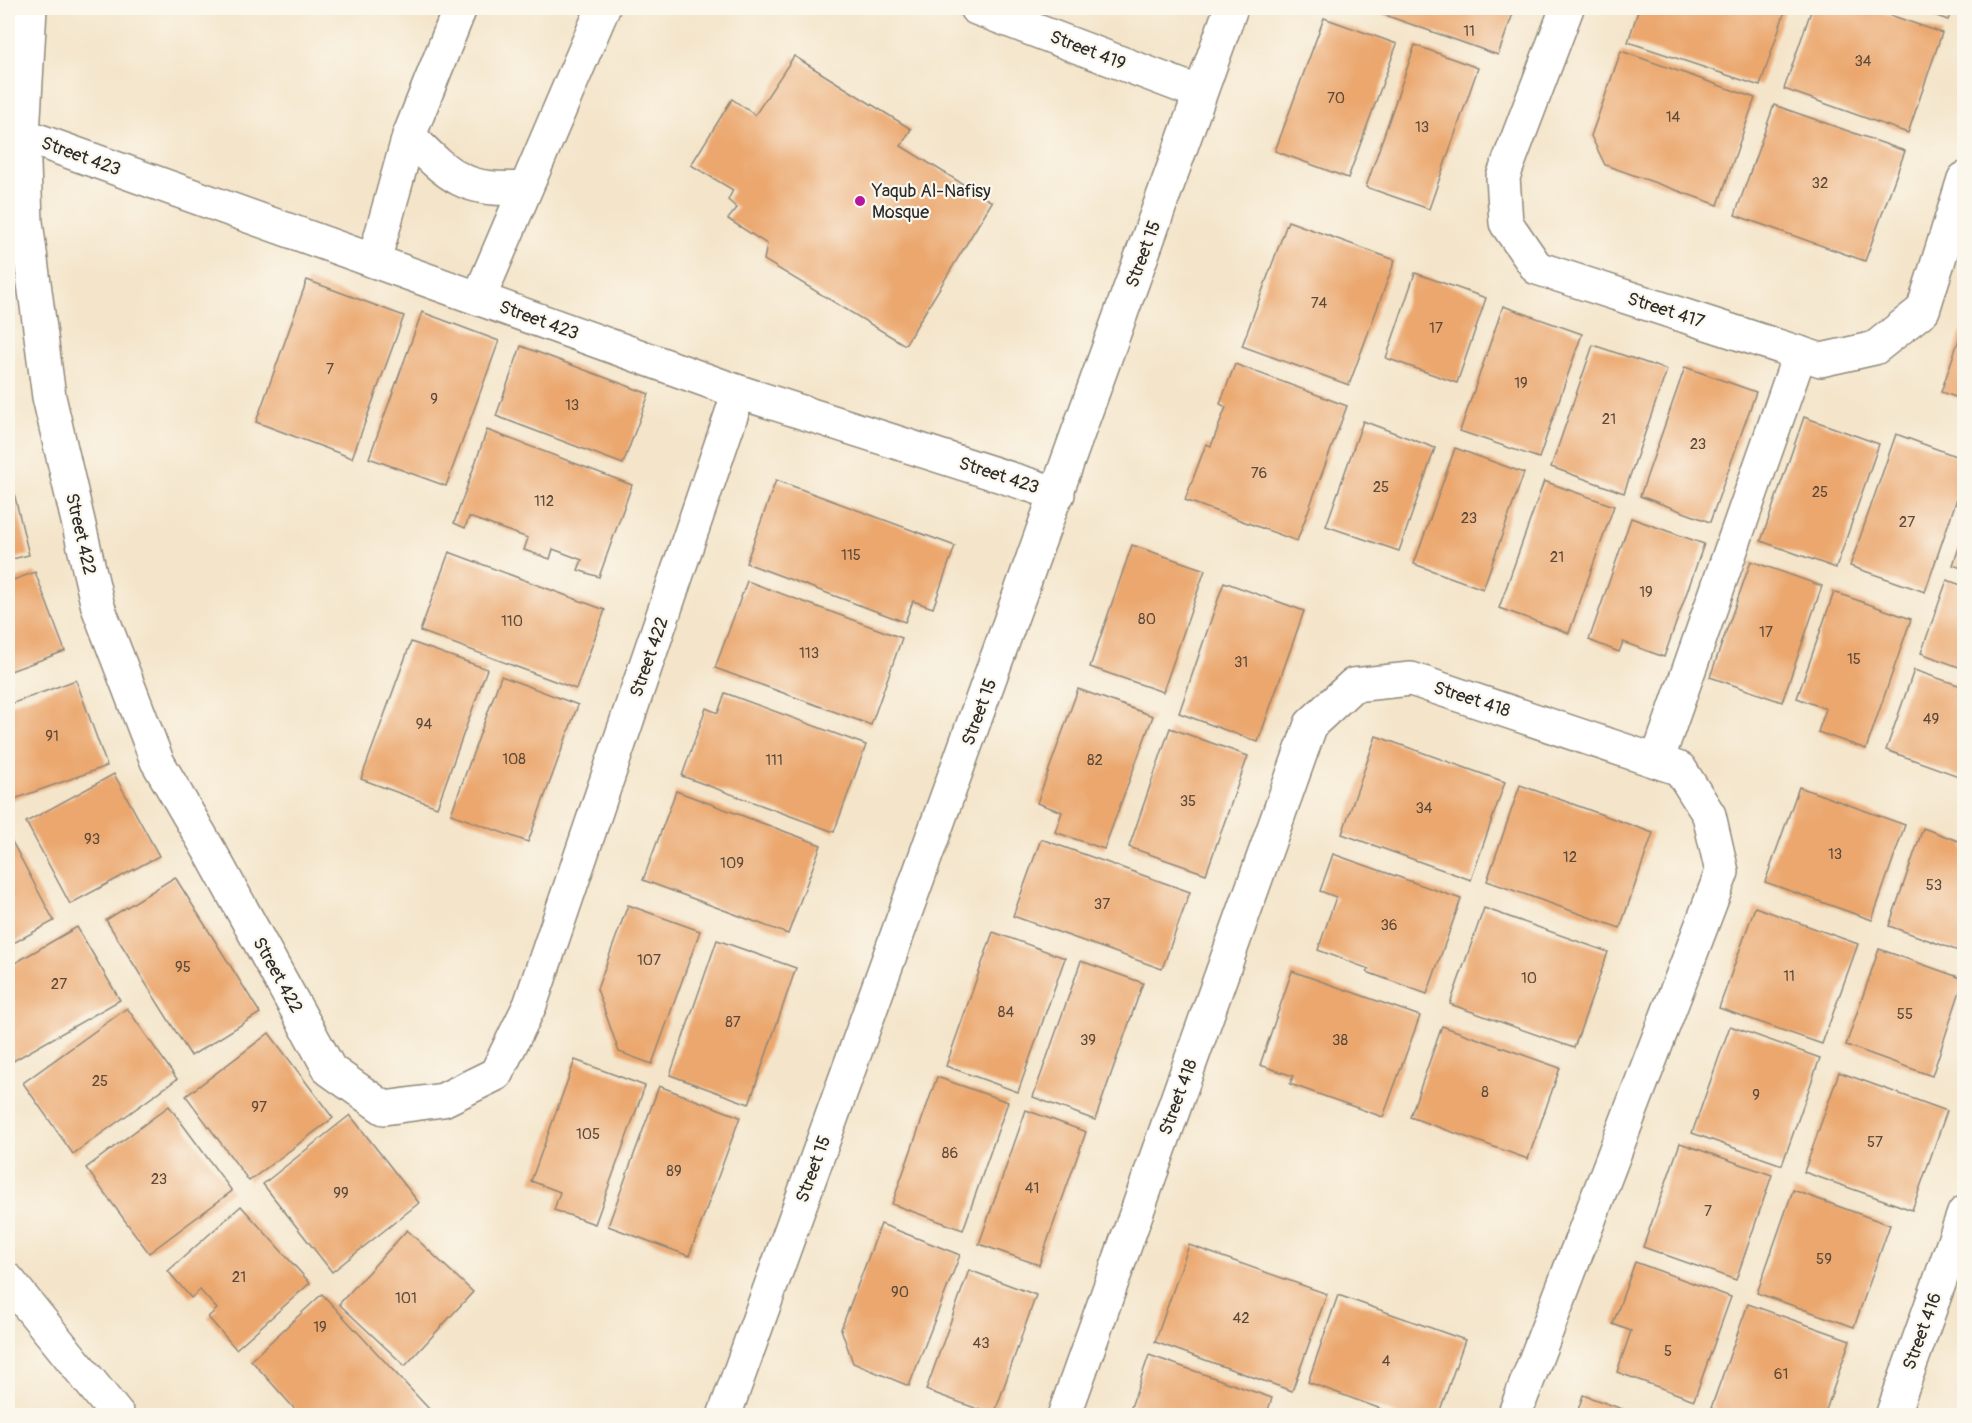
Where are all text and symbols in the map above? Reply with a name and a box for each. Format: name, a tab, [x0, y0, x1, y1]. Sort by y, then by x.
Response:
house number: 11	[1463, 22, 1475, 41]
street label: Street 419	[1047, 25, 1129, 75]
house number: 34	[1854, 52, 1872, 71]
house number: 70	[1327, 89, 1345, 108]
house number: 14	[1666, 108, 1681, 127]
house number: 13	[1415, 118, 1429, 137]
street label: Street 423	[38, 132, 124, 181]
house number: 32	[1812, 174, 1828, 193]
place label: Yaqub Al-Nafisy Mosque	[871, 180, 991, 224]
marker: Yaqub Al-Nafisy Mosque	[853, 194, 867, 208]
street label: Street 15	[1121, 218, 1166, 291]
street label: Street 417	[1624, 287, 1708, 334]
house number: 74	[1311, 294, 1328, 313]
street label: Street 423	[496, 296, 582, 345]
house number: 17	[1429, 319, 1443, 338]
house number: 7	[326, 360, 334, 379]
house number: 19	[1514, 374, 1528, 393]
house number: 9	[430, 390, 438, 409]
house number: 13	[565, 396, 579, 415]
house number: 21	[1602, 410, 1616, 429]
house number: 23	[1690, 435, 1706, 454]
street label: Street 423	[956, 452, 1042, 499]
house number: 76	[1251, 464, 1267, 483]
house number: 25	[1373, 478, 1389, 497]
house number: 25	[1812, 483, 1828, 502]
street label: Street 422	[60, 491, 101, 577]
house number: 112	[534, 492, 554, 511]
house number: 23	[1461, 509, 1477, 528]
house number: 27	[1899, 513, 1915, 532]
house number: 115	[841, 546, 861, 565]
house number: 21	[1550, 548, 1564, 567]
house number: 19	[1639, 583, 1653, 602]
house number: 80	[1138, 610, 1156, 629]
house number: 110	[501, 612, 523, 631]
street label: Street 422	[625, 614, 674, 700]
house number: 17	[1759, 623, 1773, 642]
house number: 113	[799, 644, 819, 663]
house number: 15	[1847, 650, 1861, 669]
house number: 31	[1234, 653, 1248, 672]
street label: Street 15	[957, 676, 1002, 749]
street label: Street 418	[1431, 676, 1513, 723]
house number: 49	[1923, 710, 1939, 729]
house number: 94	[416, 715, 433, 734]
house number: 91	[45, 727, 59, 746]
house number: 108	[502, 750, 526, 769]
house number: 111	[765, 751, 783, 770]
house number: 82	[1087, 751, 1103, 770]
house number: 35	[1180, 792, 1196, 811]
house number: 34	[1415, 799, 1433, 818]
house number: 93	[84, 830, 100, 849]
house number: 13	[1828, 845, 1842, 864]
house number: 12	[1563, 848, 1577, 867]
house number: 109	[720, 854, 744, 873]
house number: 53	[1926, 876, 1942, 895]
house number: 37	[1094, 895, 1110, 914]
house number: 36	[1380, 916, 1398, 935]
street label: Street 422	[247, 933, 308, 1017]
house number: 107	[637, 951, 661, 970]
house number: 95	[175, 958, 191, 977]
house number: 11	[1783, 967, 1795, 986]
house number: 10	[1521, 969, 1537, 988]
house number: 27	[51, 975, 67, 994]
house number: 84	[998, 1003, 1014, 1022]
house number: 55	[1897, 1005, 1913, 1024]
house number: 87	[725, 1013, 741, 1032]
house number: 39	[1080, 1031, 1096, 1050]
house number: 38	[1332, 1031, 1348, 1050]
street label: Street 418	[1154, 1056, 1203, 1138]
house number: 25	[92, 1072, 108, 1091]
house number: 8	[1481, 1083, 1489, 1102]
house number: 9	[1752, 1086, 1760, 1105]
house number: 97	[251, 1098, 267, 1117]
house number: 105	[576, 1125, 600, 1144]
street label: Street 15	[791, 1133, 836, 1206]
house number: 57	[1867, 1133, 1883, 1152]
house number: 86	[942, 1144, 958, 1163]
house number: 89	[666, 1162, 682, 1181]
house number: 23	[151, 1170, 167, 1189]
house number: 41	[1025, 1179, 1039, 1198]
house number: 99	[333, 1184, 349, 1203]
house number: 7	[1704, 1202, 1712, 1221]
house number: 59	[1816, 1250, 1832, 1269]
house number: 21	[232, 1268, 246, 1287]
house number: 90	[891, 1283, 909, 1302]
house number: 101	[395, 1289, 417, 1308]
street label: Street 416	[1898, 1289, 1947, 1373]
house number: 42	[1232, 1309, 1250, 1328]
house number: 19	[313, 1318, 327, 1337]
house number: 43	[972, 1334, 990, 1353]
house number: 5	[1664, 1342, 1672, 1361]
house number: 4	[1382, 1352, 1391, 1371]
house number: 61	[1774, 1365, 1788, 1384]

